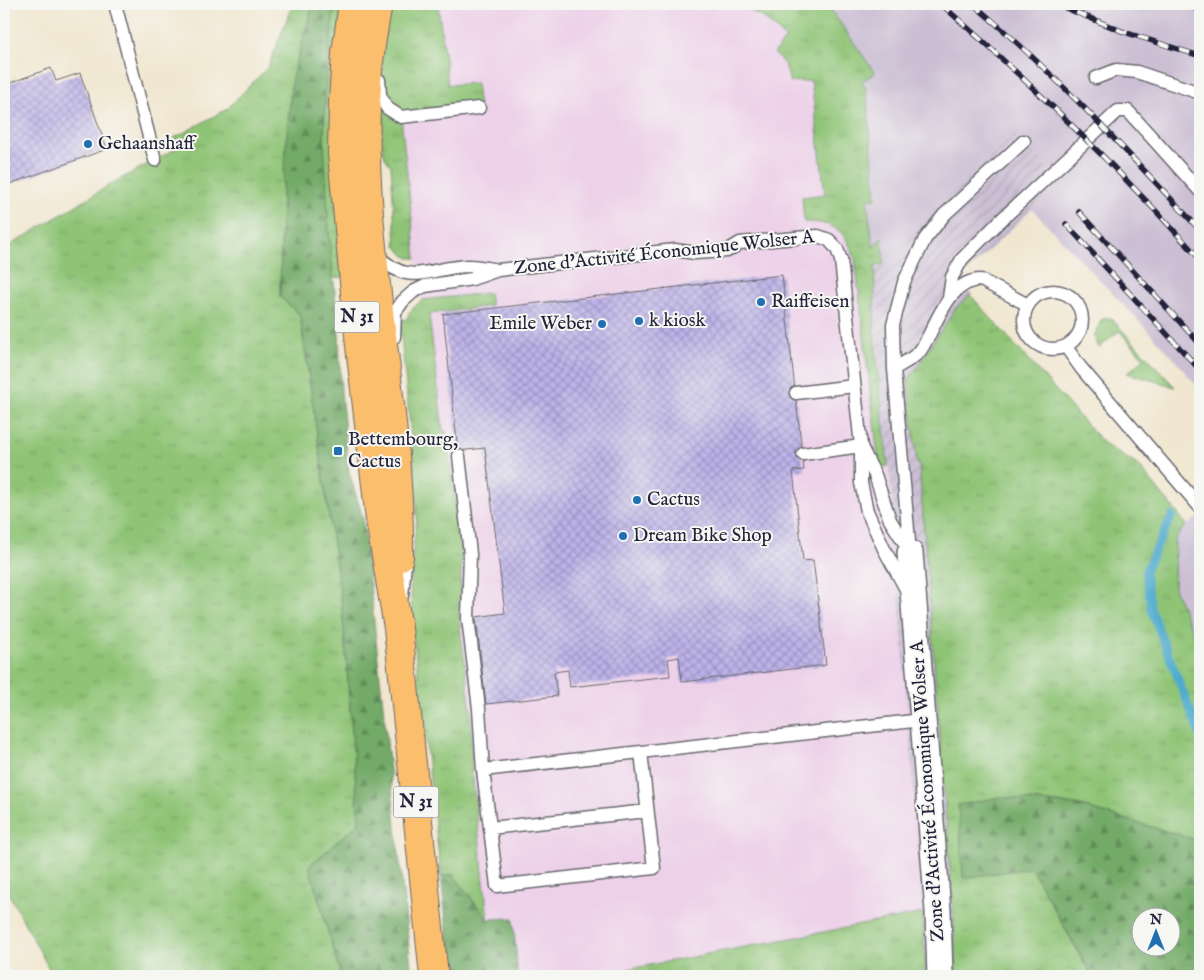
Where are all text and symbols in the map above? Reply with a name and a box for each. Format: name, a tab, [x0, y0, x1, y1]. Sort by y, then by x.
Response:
place label: Gehaanshaff	[98, 132, 197, 156]
marker: Gehaanshaff	[82, 138, 94, 150]
street label: Zone d'Activité Économique Wolser A	[512, 224, 817, 281]
place label: Raiffeisen	[771, 290, 849, 314]
marker: Raiffeisen	[755, 296, 767, 308]
road number: N 31	[334, 302, 380, 332]
place label: k kiosk	[649, 309, 706, 333]
place label: Emile Weber	[489, 312, 592, 336]
marker: k kiosk	[633, 315, 645, 327]
marker: Emile Weber	[596, 318, 608, 330]
place label: Bettembourg, Cactus	[348, 428, 458, 474]
marker: Bettembourg, Cactus	[332, 445, 344, 457]
place label: Cactus	[647, 488, 700, 512]
marker: Cactus	[631, 494, 643, 506]
place label: Dream Bike Shop	[633, 524, 772, 548]
marker: Dream Bike Shop	[617, 530, 629, 542]
street label: Zone d'Activité Économique Wolser A	[904, 638, 951, 943]
road number: N 31	[394, 786, 438, 818]
north arrow	[1132, 908, 1182, 958]
text: N	[1149, 911, 1162, 929]

